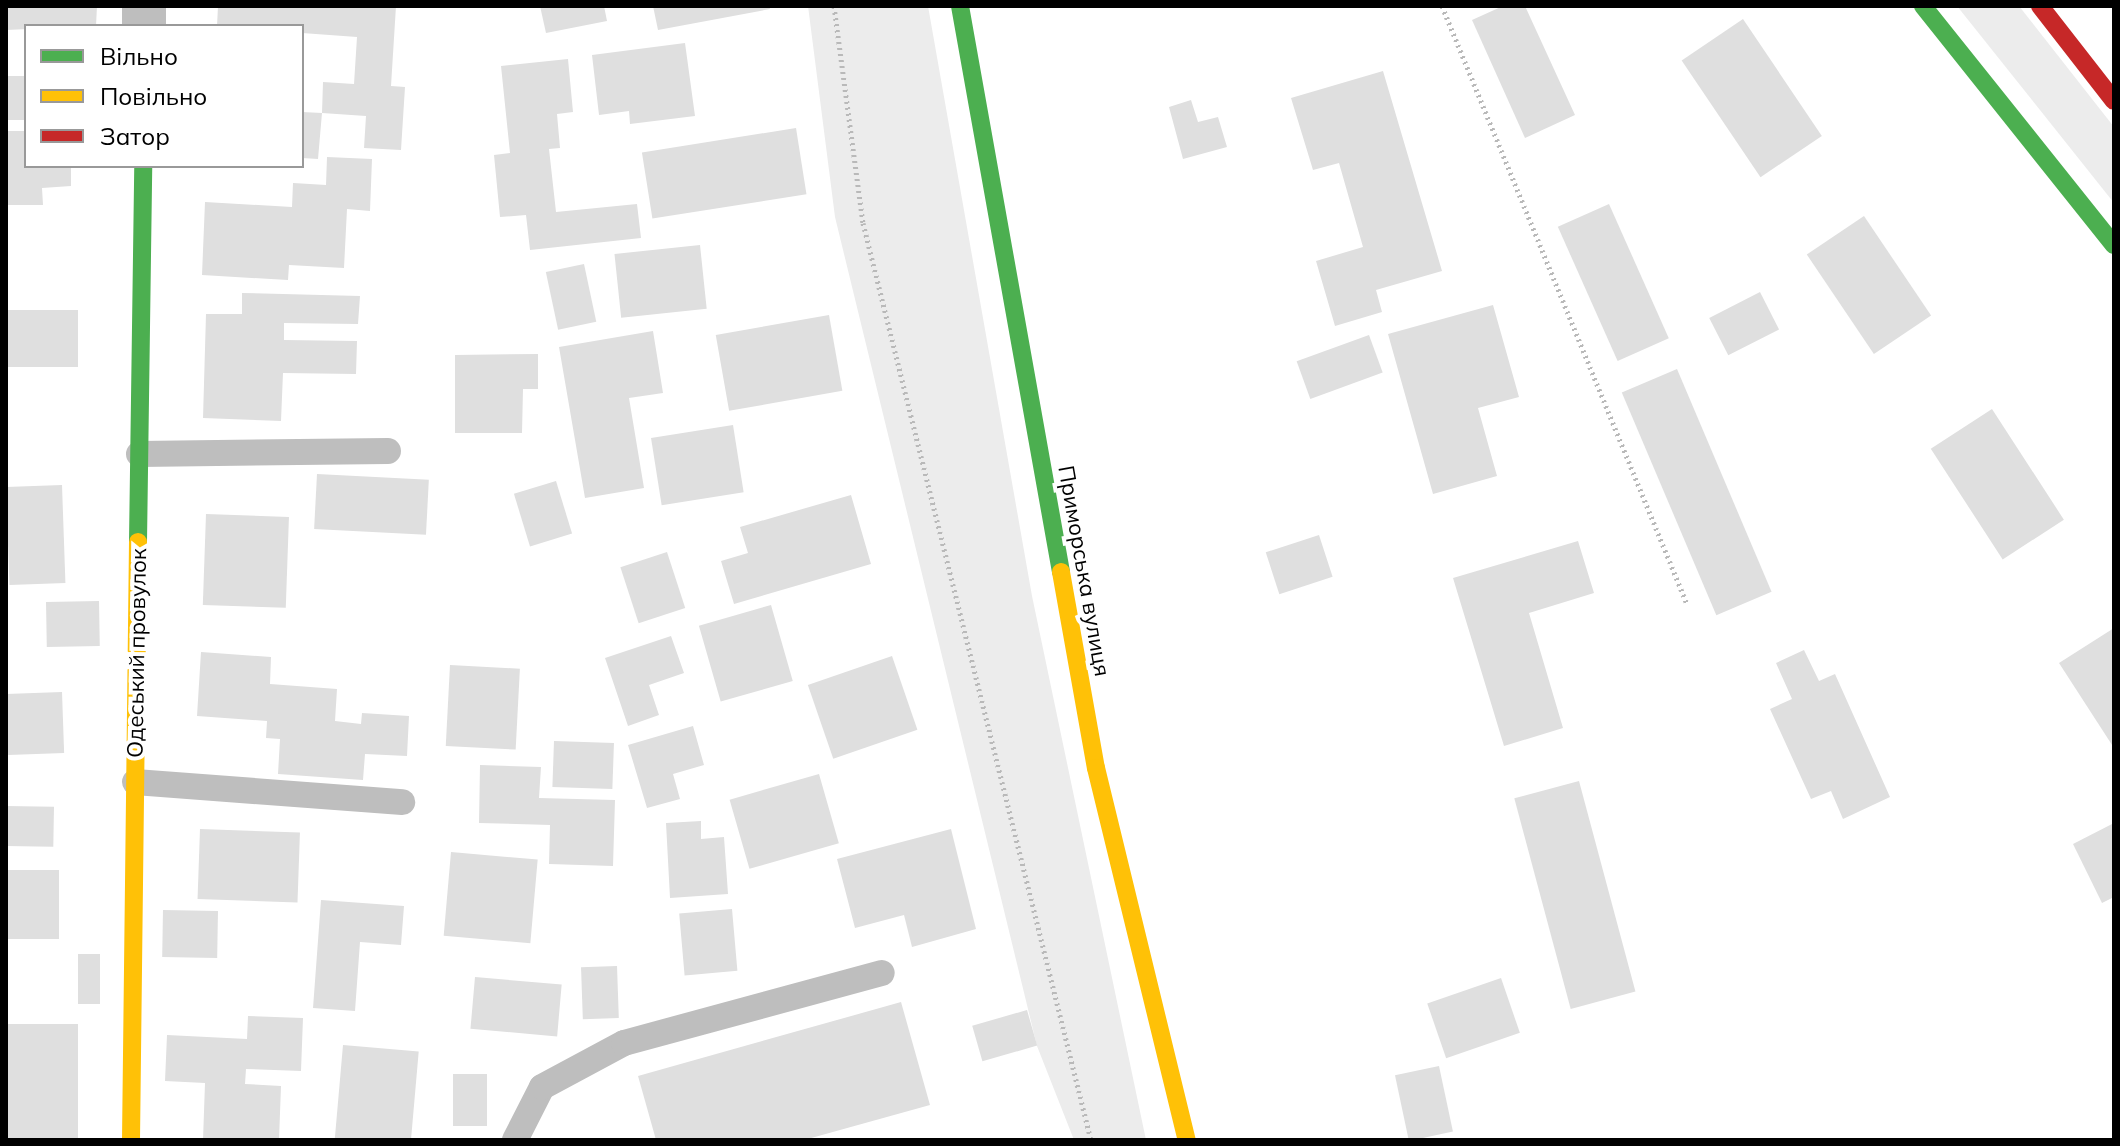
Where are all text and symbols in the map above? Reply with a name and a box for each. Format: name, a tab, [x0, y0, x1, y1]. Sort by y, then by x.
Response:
legend	[24, 24, 304, 168]
text: Вільно	[100, 41, 178, 71]
text: Повільно	[100, 81, 207, 111]
text: Затор	[100, 121, 170, 151]
street label: Приморська вулиця	[1052, 464, 1116, 678]
street label: Одеський провулок	[122, 548, 152, 758]

